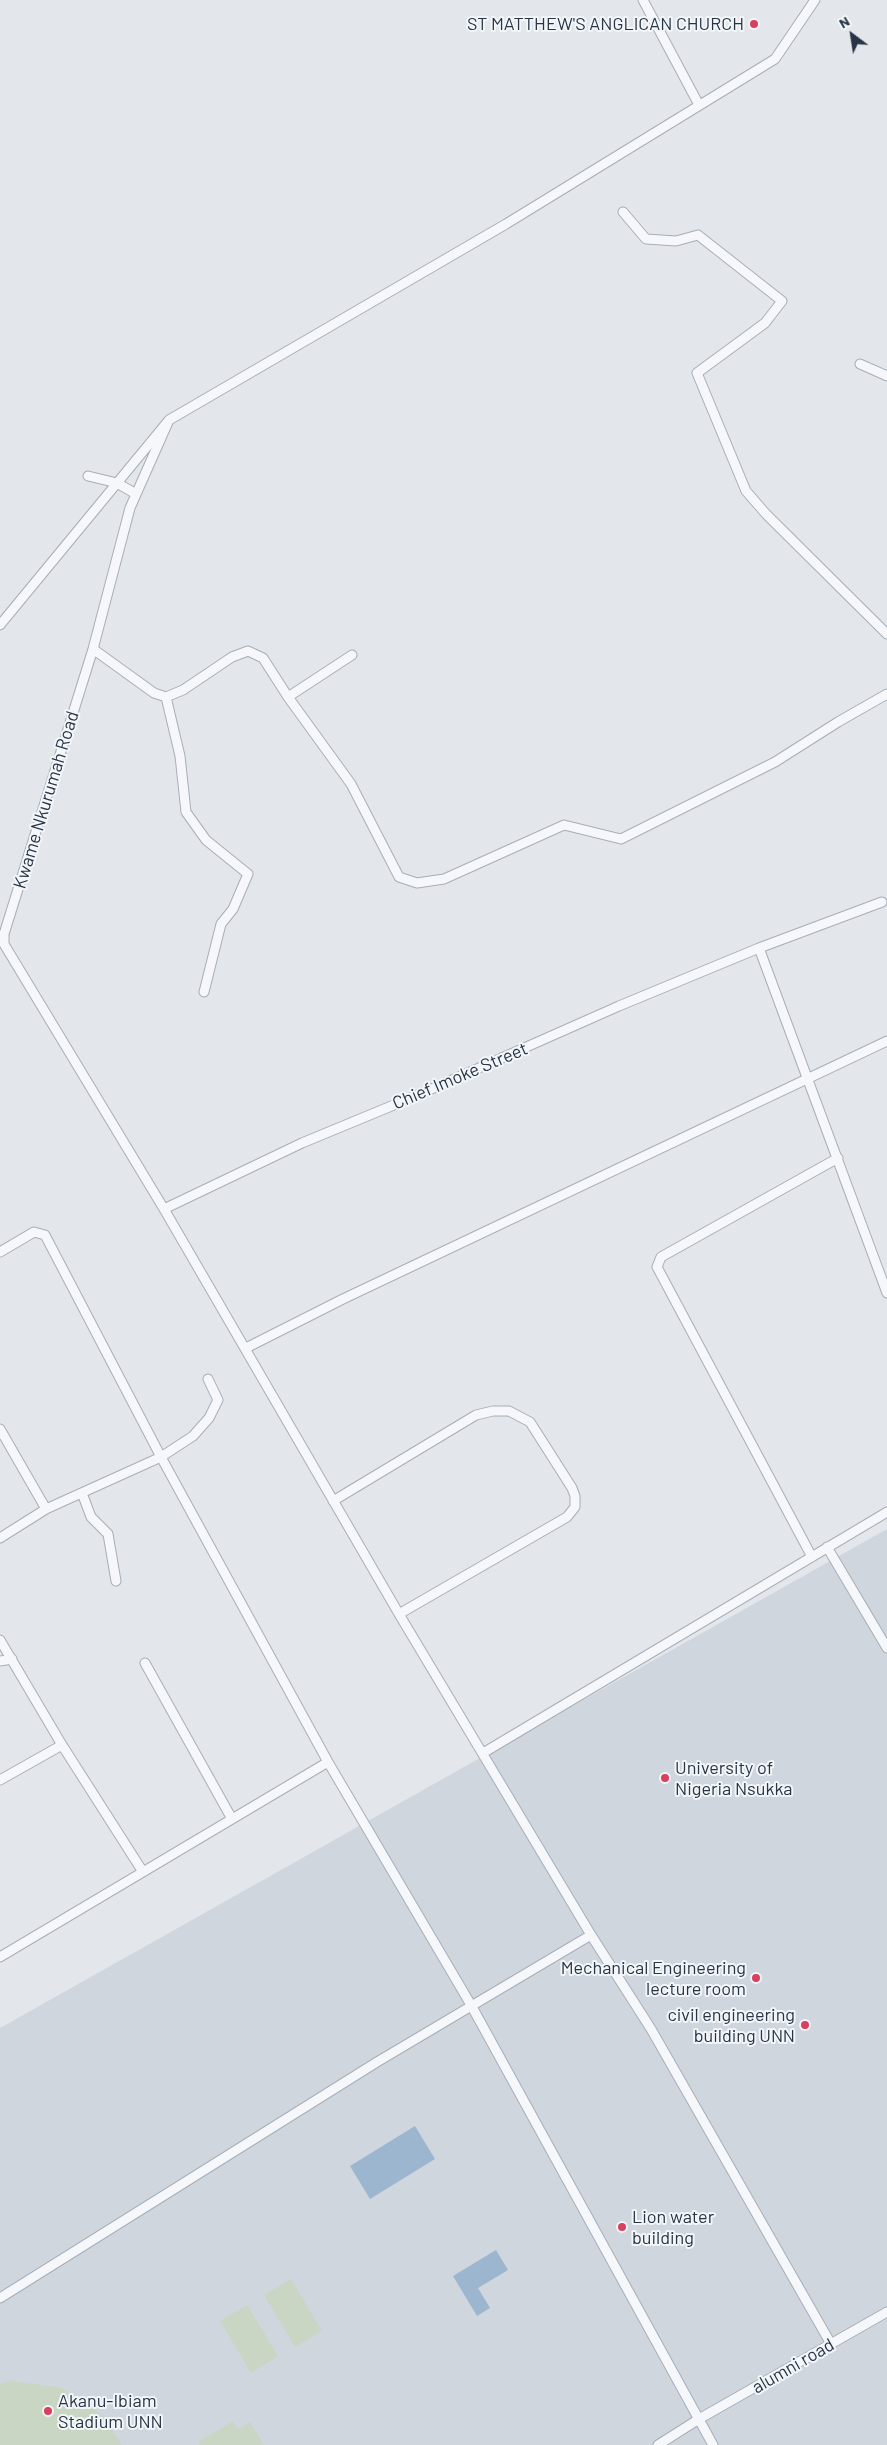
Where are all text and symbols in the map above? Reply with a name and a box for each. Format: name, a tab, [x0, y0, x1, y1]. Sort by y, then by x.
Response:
north arrow	[827, 10, 877, 60]
text: N	[836, 12, 852, 31]
place label: ST MATTHEW'S ANGLICAN CHURCH	[467, 13, 744, 35]
marker: ST MATTHEW'S ANGLICAN CHURCH	[748, 18, 760, 30]
street label: Kwame Nkurumah Road	[9, 708, 83, 892]
street label: Chief Imoke Street	[389, 1038, 531, 1114]
place label: University of Nigeria Nsukka	[675, 1757, 792, 1800]
marker: University of Nigeria Nsukka	[659, 1772, 671, 1784]
place label: Mechanical Engineering lecture room	[561, 1957, 746, 2000]
marker: Mechanical Engineering lecture room	[750, 1972, 762, 1984]
place label: civil engineering building UNN	[667, 2004, 795, 2046]
marker: civil engineering building UNN	[799, 2019, 811, 2031]
place label: Lion water building	[632, 2206, 714, 2248]
marker: Lion water building	[616, 2221, 628, 2233]
street label: alumni road	[748, 2334, 838, 2398]
place label: Akanu-Ibiam Stadium UNN	[58, 2390, 163, 2432]
marker: Akanu-Ibiam Stadium UNN	[42, 2405, 54, 2417]

